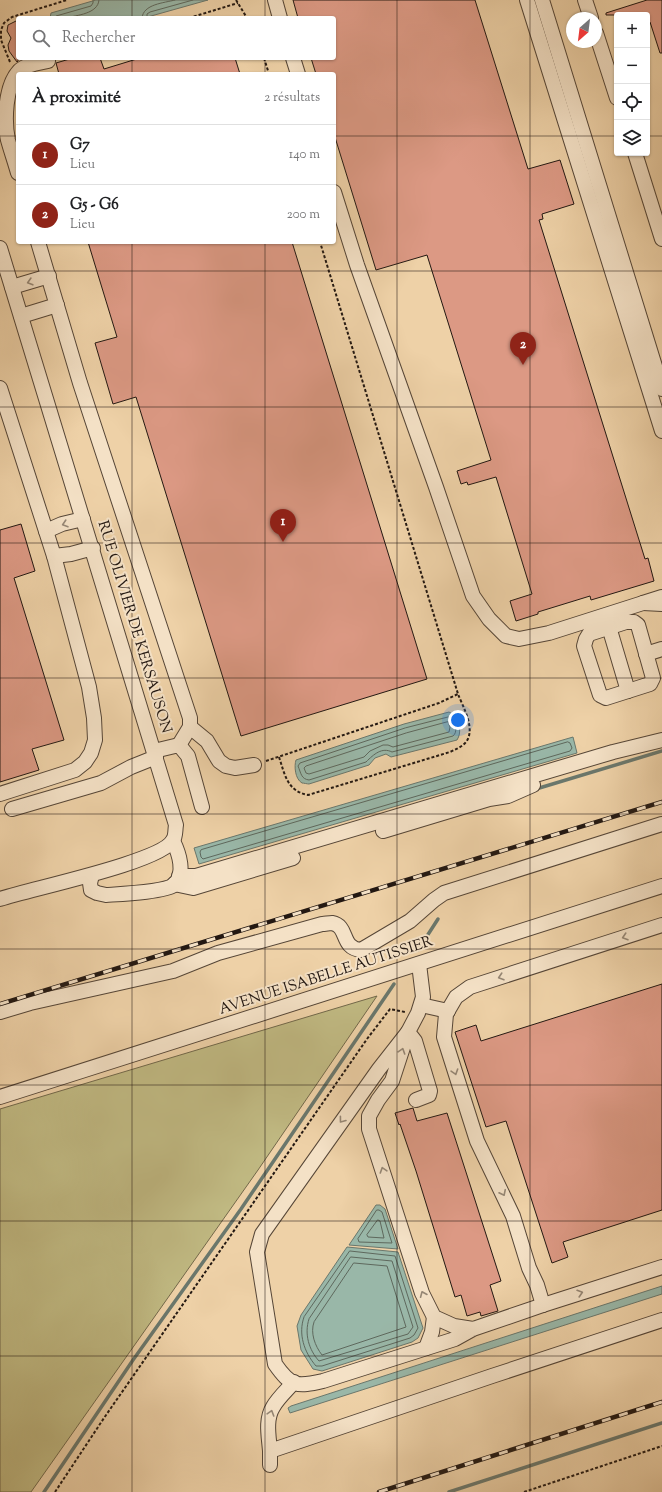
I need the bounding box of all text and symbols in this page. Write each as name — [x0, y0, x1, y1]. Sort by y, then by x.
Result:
north arrow — [566, 12, 602, 48]
map controls — [614, 12, 650, 156]
button: + — [614, 12, 650, 48]
search box — [16, 16, 336, 60]
icon: search — [30, 27, 52, 49]
text: Rechercher — [62, 28, 135, 49]
button: − — [614, 48, 650, 84]
button: locate — [614, 84, 650, 120]
text: À proximité — [32, 86, 121, 110]
text: 2 résultats — [264, 89, 320, 107]
button: layers — [614, 120, 650, 156]
text: G7 — [70, 135, 90, 156]
text: 1 — [43, 146, 47, 164]
text: 140 m — [289, 146, 320, 164]
text: Lieu — [70, 156, 95, 174]
text: G5 - G6 — [70, 195, 119, 216]
text: 2 — [42, 206, 48, 224]
text: 200 m — [287, 206, 320, 224]
text: Lieu — [70, 216, 95, 234]
one-way arrow — [27, 277, 34, 286]
pin: 2 — [510, 332, 536, 365]
pin: 1 — [270, 509, 296, 542]
street label: RUE OLIVIER DE KERSAUSON — [92, 518, 176, 736]
one-way arrow — [61, 519, 68, 528]
your location — [448, 710, 468, 730]
street label: AVENUE ISABELLE AUTISSIER — [216, 931, 436, 1021]
one-way arrow — [622, 932, 629, 941]
one-way arrow — [498, 972, 505, 981]
one-way arrow — [397, 1048, 406, 1055]
one-way arrow — [450, 1069, 459, 1076]
one-way arrow — [340, 1116, 347, 1123]
one-way arrow — [379, 1167, 387, 1174]
one-way arrow — [498, 1189, 505, 1197]
one-way arrow — [577, 1289, 584, 1298]
one-way arrow — [419, 1290, 427, 1297]
one-way arrow — [266, 1409, 275, 1416]

